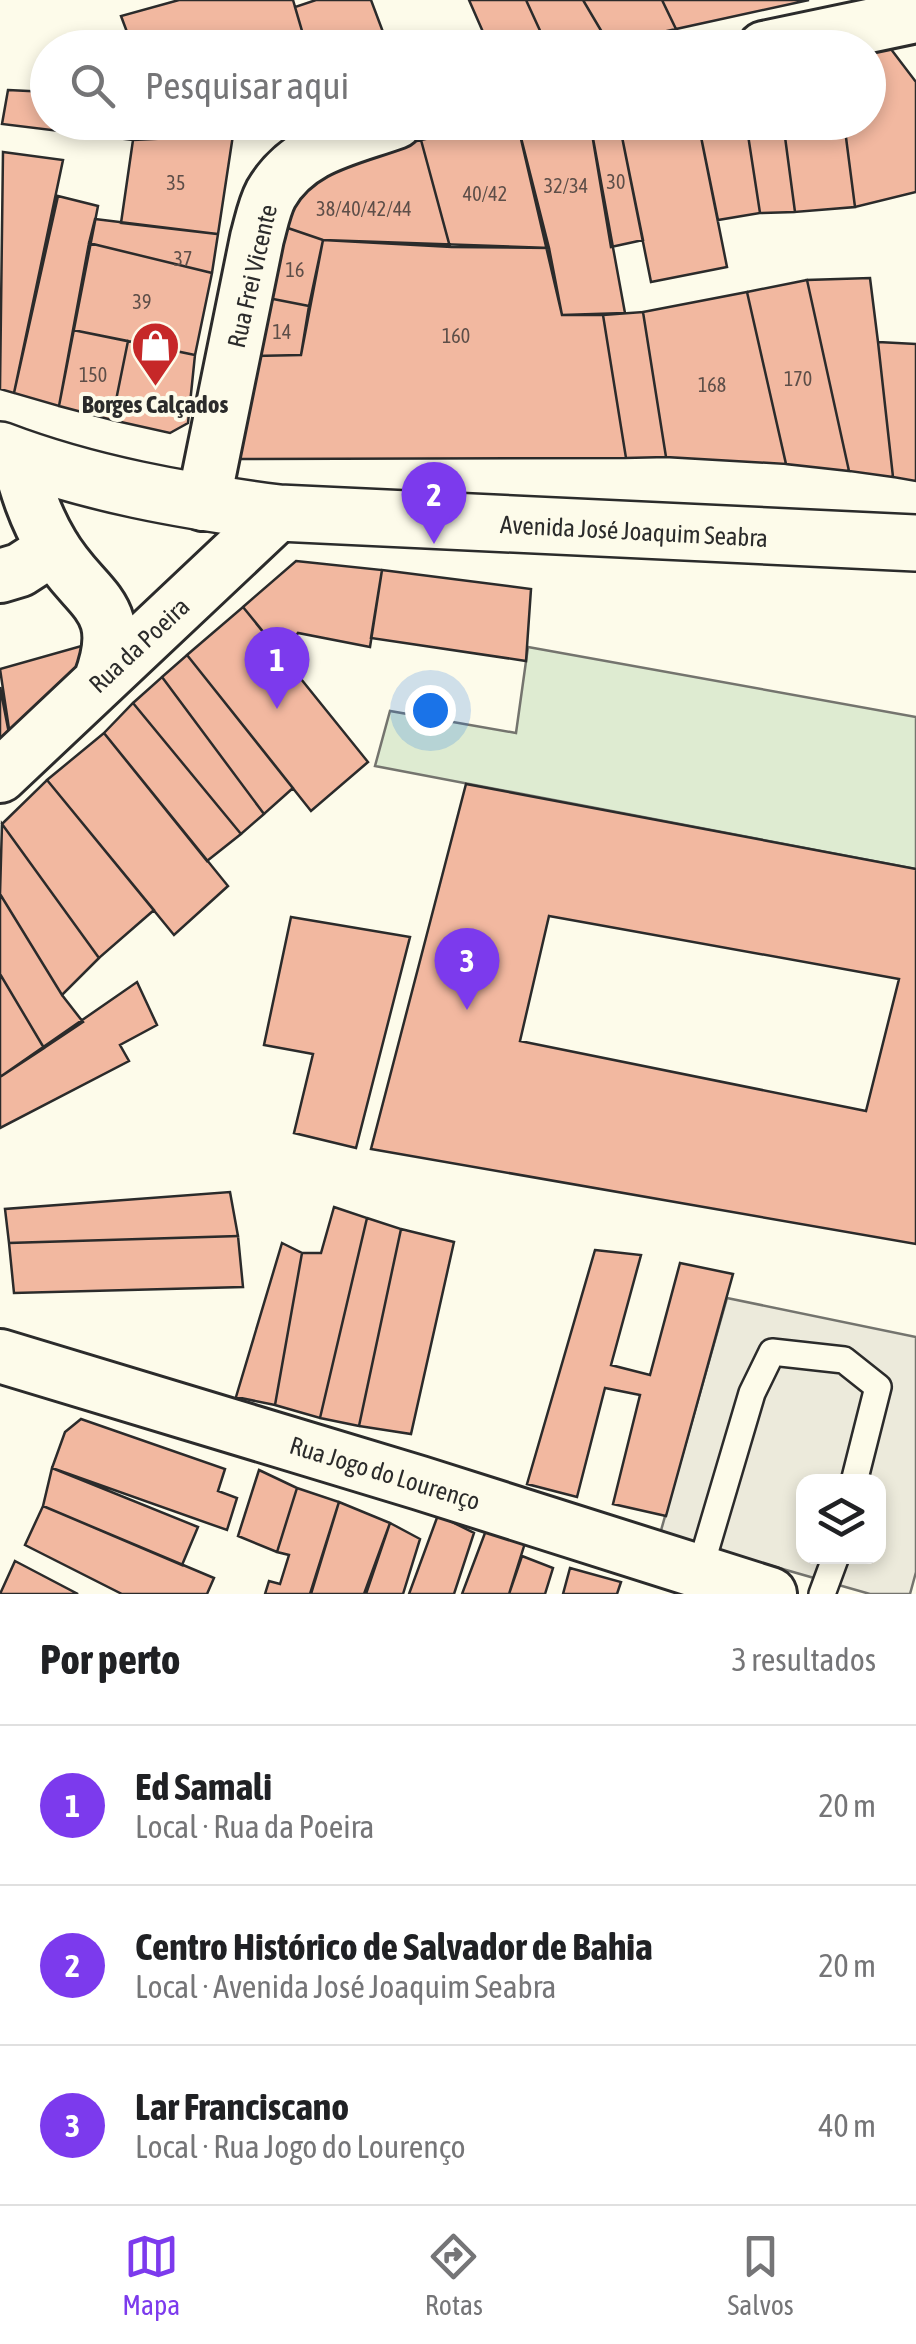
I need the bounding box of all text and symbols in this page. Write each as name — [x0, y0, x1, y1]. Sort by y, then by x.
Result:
search box — [30, 30, 886, 140]
icon: search — [65, 58, 120, 113]
text: Pesquisar aqui — [145, 64, 349, 107]
house number: 30 — [607, 170, 625, 193]
house number: 35 — [167, 171, 185, 194]
house number: 32/34 — [544, 174, 588, 197]
house number: 40/42 — [463, 182, 507, 205]
house number: 38/40/42/44 — [316, 197, 412, 220]
street label: Rua Frei Vicente — [222, 202, 282, 350]
house number: 37 — [174, 247, 192, 270]
house number: 16 — [286, 258, 304, 281]
house number: 39 — [133, 290, 151, 313]
shop icon: Borges Calçados — [129, 320, 181, 388]
house number: 14 — [273, 320, 291, 343]
house number: 160 — [442, 324, 470, 347]
house number: 150 — [79, 363, 107, 386]
house number: 170 — [784, 367, 812, 390]
house number: 168 — [698, 373, 726, 396]
place label: Borges Calçados — [82, 390, 228, 418]
pin: 2 — [402, 462, 466, 544]
street label: Avenida José Joaquim Seabra — [499, 510, 769, 552]
street label: Rua da Poeira — [83, 592, 195, 698]
pin: 1 — [244, 626, 310, 709]
your location — [405, 685, 456, 736]
pin: 3 — [434, 928, 500, 1010]
street label: Rua Jogo do Lourenço — [287, 1431, 483, 1515]
map controls — [796, 1474, 886, 1564]
button: layers — [796, 1474, 886, 1564]
text: Por perto — [40, 1635, 180, 1683]
text: 3 resultados — [732, 1641, 876, 1678]
text: Ed Samali — [135, 1765, 272, 1808]
text: 1 — [65, 1787, 80, 1824]
text: 20 m — [818, 1787, 876, 1824]
text: Local · Rua da Poeira — [135, 1808, 374, 1845]
text: Centro Histórico de Salvador de Bahia — [135, 1925, 653, 1968]
text: 2 — [65, 1947, 80, 1984]
text: 20 m — [818, 1947, 876, 1984]
text: Local · Avenida José Joaquim Seabra — [135, 1968, 556, 2005]
text: Lar Franciscano — [135, 2085, 349, 2128]
text: 3 — [65, 2107, 80, 2144]
text: 40 m — [818, 2107, 876, 2144]
text: Local · Rua Jogo do Lourenço — [135, 2128, 466, 2165]
tab: Mapa — [122, 2229, 180, 2321]
tab: Rotas — [425, 2229, 483, 2321]
tab: Salvos — [728, 2229, 794, 2321]

